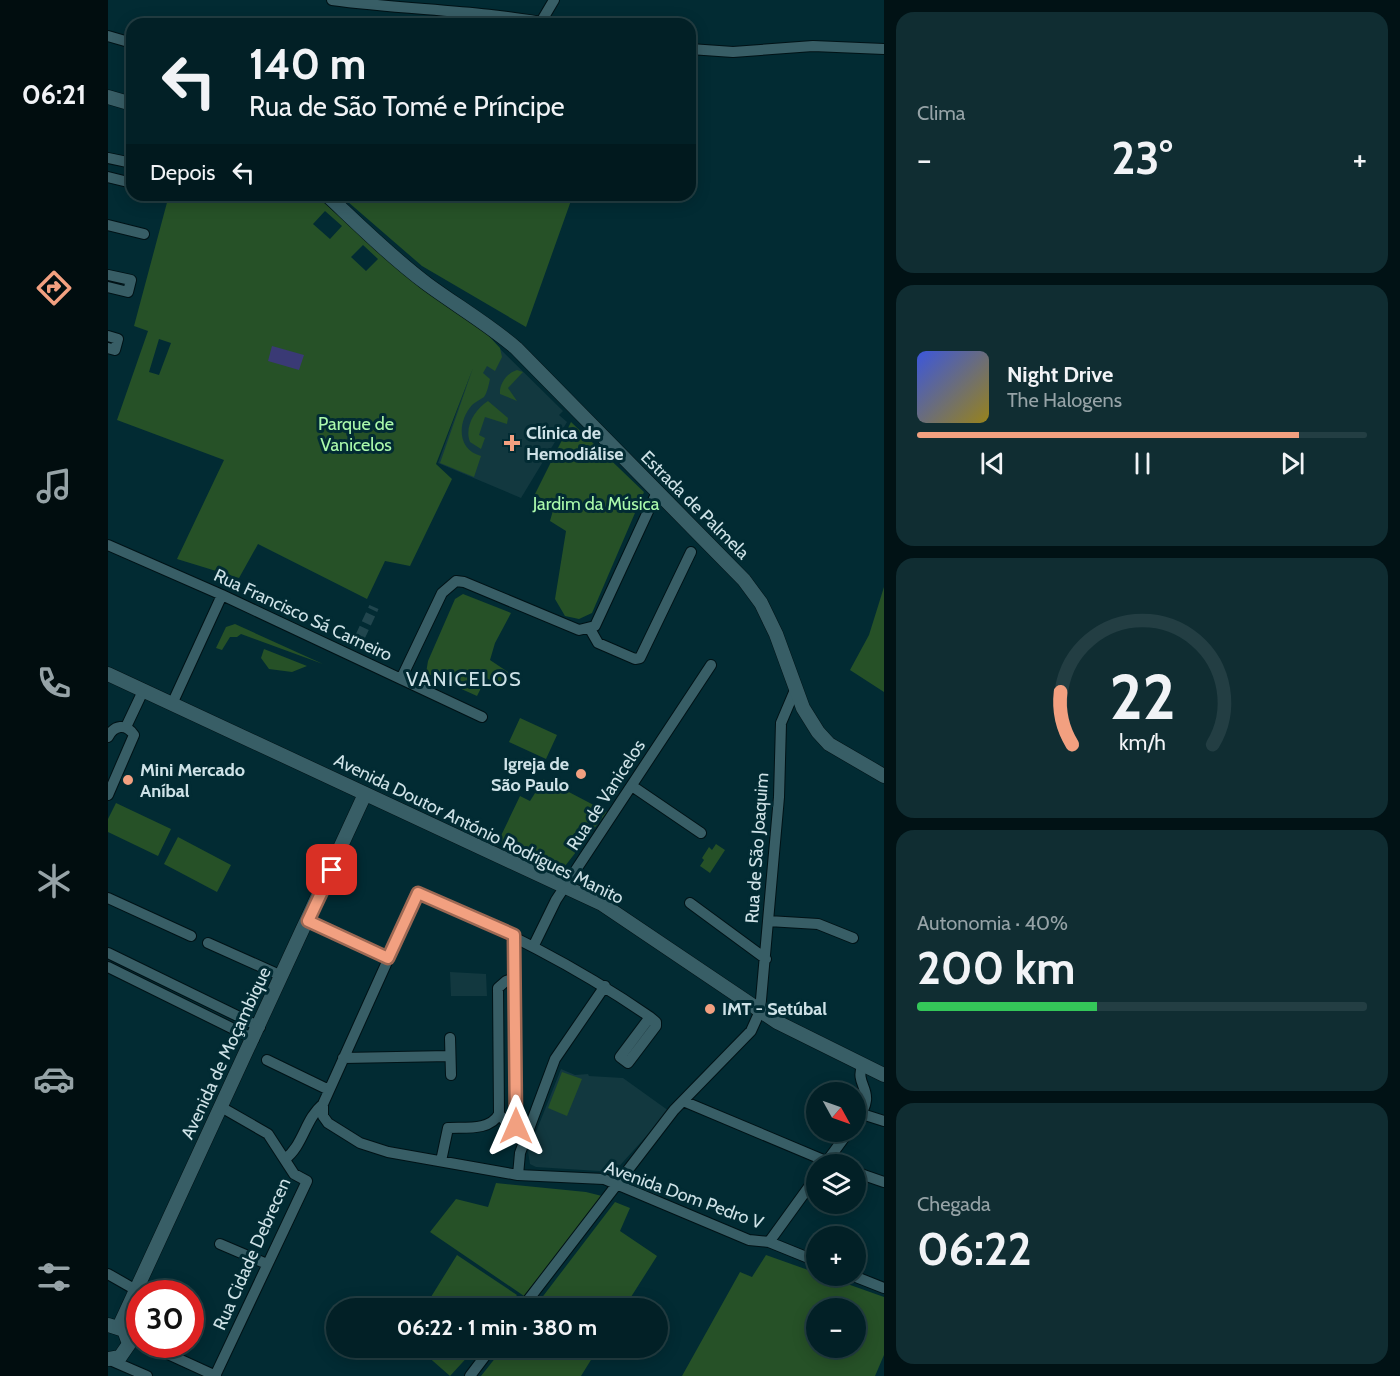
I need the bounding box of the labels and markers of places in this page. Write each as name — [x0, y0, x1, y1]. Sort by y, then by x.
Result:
place label: Clínica de Hemodiálise — [526, 422, 624, 465]
marker: Clínica de Hemodiálise — [503, 434, 521, 452]
place label: Igreja de São Paulo — [491, 753, 569, 796]
place label: Mini Mercado Aníbal — [140, 759, 245, 802]
marker: Igreja de São Paulo — [574, 767, 588, 781]
marker: Mini Mercado Aníbal — [121, 773, 135, 787]
pin — [306, 844, 357, 895]
place label: IMT - Setúbal — [722, 998, 827, 1020]
marker: IMT - Setúbal — [703, 1002, 717, 1016]

